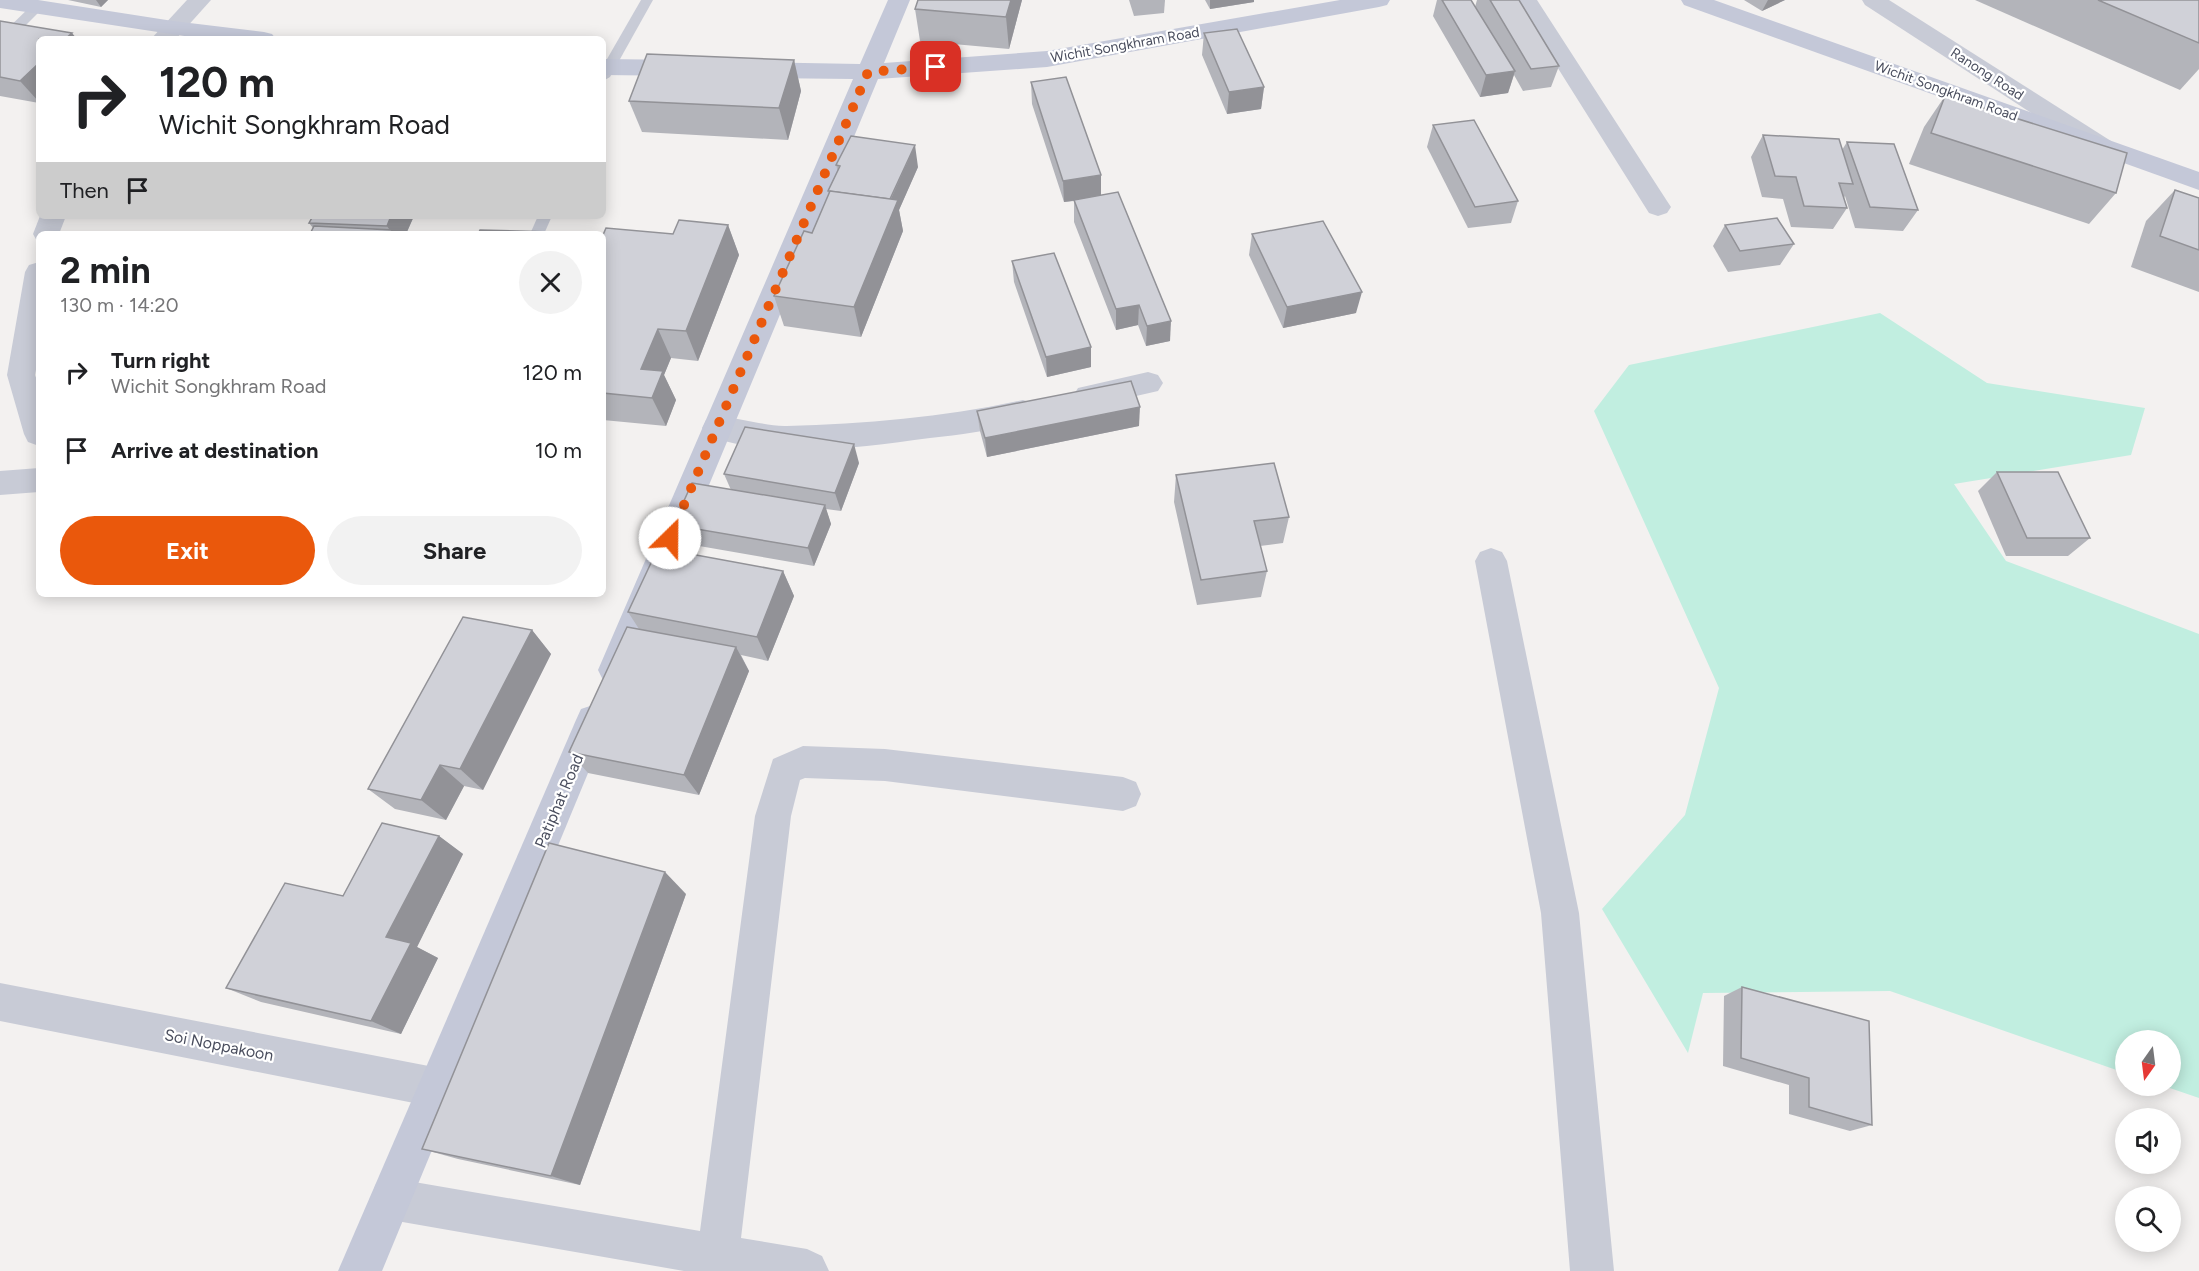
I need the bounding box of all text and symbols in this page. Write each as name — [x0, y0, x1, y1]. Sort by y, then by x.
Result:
street label: Wichit Songkhram Road — [1049, 24, 1201, 66]
pin — [910, 41, 961, 92]
street label: Ranong Road — [1947, 44, 2027, 104]
icon: arrive — [919, 50, 952, 83]
text: 120 m — [159, 57, 275, 108]
street label: Wichit Songkhram Road — [1872, 57, 2020, 125]
icon: right — [60, 60, 138, 138]
text: Wichit Songkhram Road — [159, 108, 450, 141]
icon: arrive — [121, 174, 154, 207]
text: Then — [60, 177, 109, 204]
text: 2 min — [60, 249, 151, 292]
button: close — [519, 251, 582, 314]
text: 130 m · 14:20 — [60, 293, 179, 317]
text: Turn right — [111, 347, 210, 374]
icon: right — [60, 356, 93, 389]
text: 120 m — [522, 359, 582, 386]
text: Wichit Songkhram Road — [111, 374, 327, 398]
icon: arrive — [60, 434, 93, 467]
text: Arrive at destination — [111, 437, 319, 464]
text: 10 m — [535, 437, 582, 464]
position arrow — [638, 506, 702, 570]
button: Exit — [60, 516, 315, 585]
button: Share — [327, 516, 582, 585]
street label: Patiphat Road — [531, 751, 587, 851]
street label: Soi Noppakoon — [163, 1025, 275, 1065]
north arrow — [2115, 1030, 2181, 1096]
map controls — [2115, 1030, 2181, 1252]
button: sound — [2115, 1108, 2181, 1174]
button: search — [2115, 1186, 2181, 1252]

